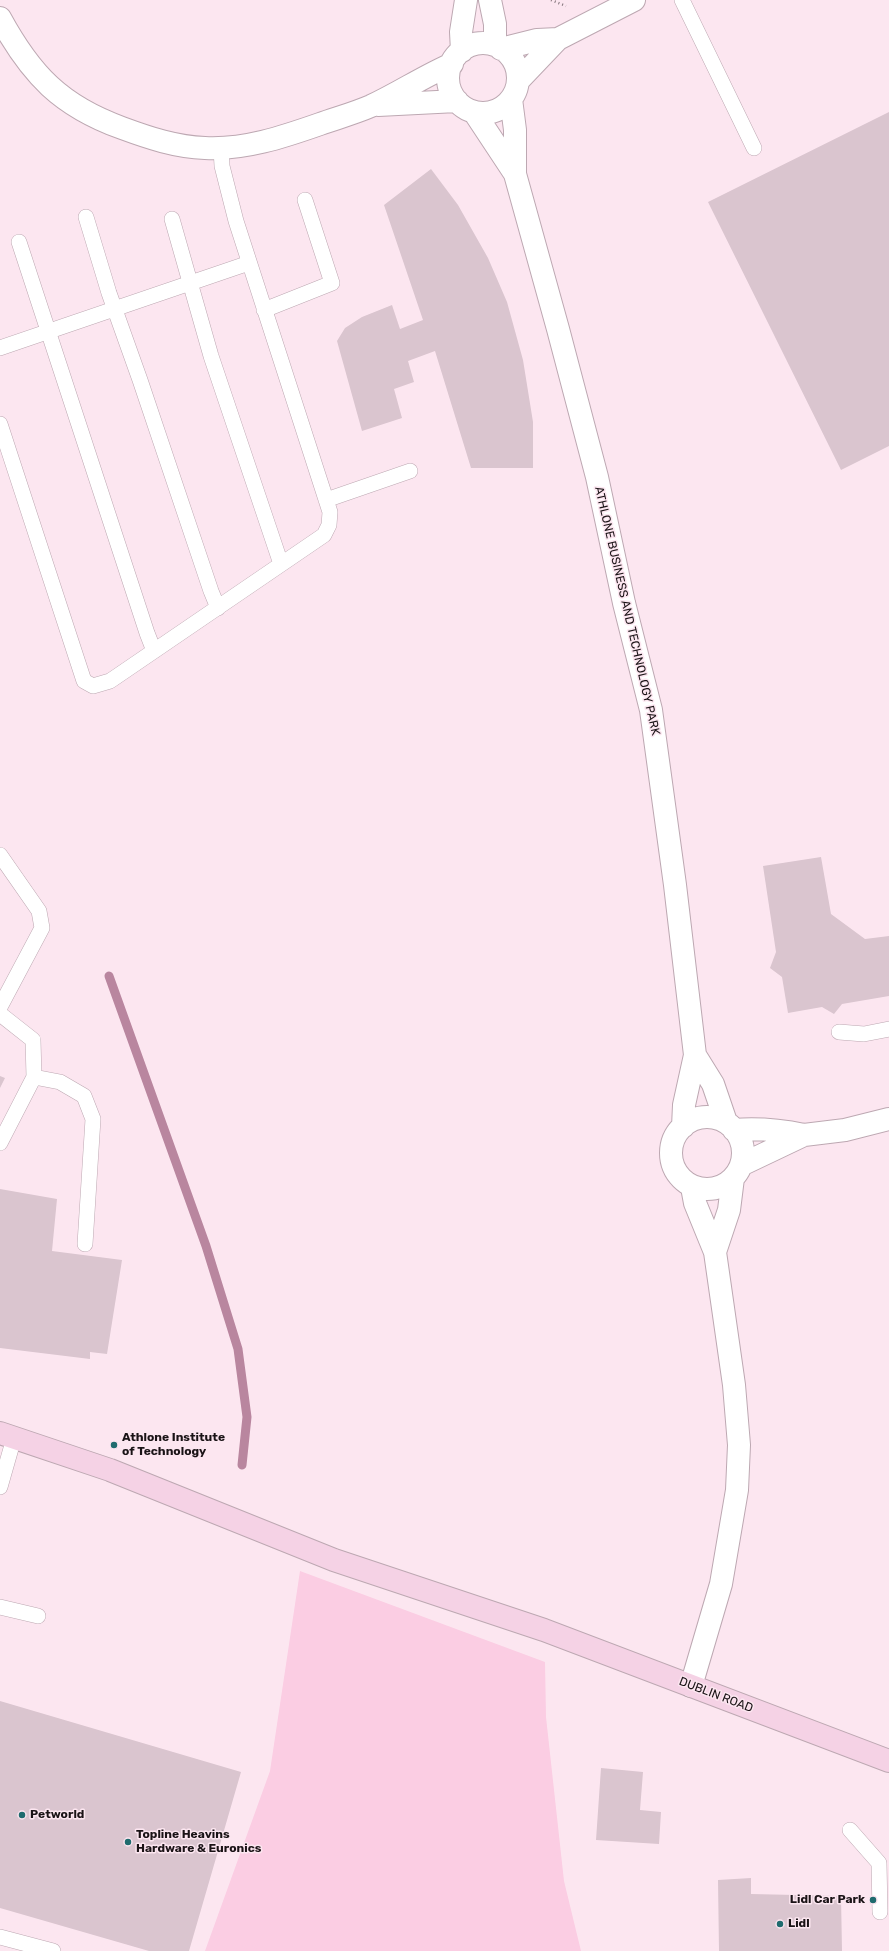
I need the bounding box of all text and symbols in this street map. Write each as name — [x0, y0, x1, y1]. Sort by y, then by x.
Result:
street label: ATHLONE BUSINESS AND TECHNOLOGY PARK — [591, 485, 663, 737]
place label: Athlone Institute of Technology — [122, 1431, 225, 1459]
marker: Athlone Institute of Technology — [109, 1440, 119, 1450]
street label: DUBLIN ROAD — [677, 1674, 755, 1716]
place label: Petworld — [30, 1808, 84, 1822]
marker: Petworld — [17, 1810, 27, 1820]
place label: Topline Heavins Hardware & Euronics — [136, 1828, 261, 1856]
marker: Topline Heavins Hardware & Euronics — [123, 1837, 133, 1847]
place label: Lidl Car Park — [790, 1893, 865, 1907]
marker: Lidl Car Park — [868, 1895, 878, 1905]
place label: Lidl — [788, 1917, 810, 1931]
marker: Lidl — [775, 1919, 785, 1929]

